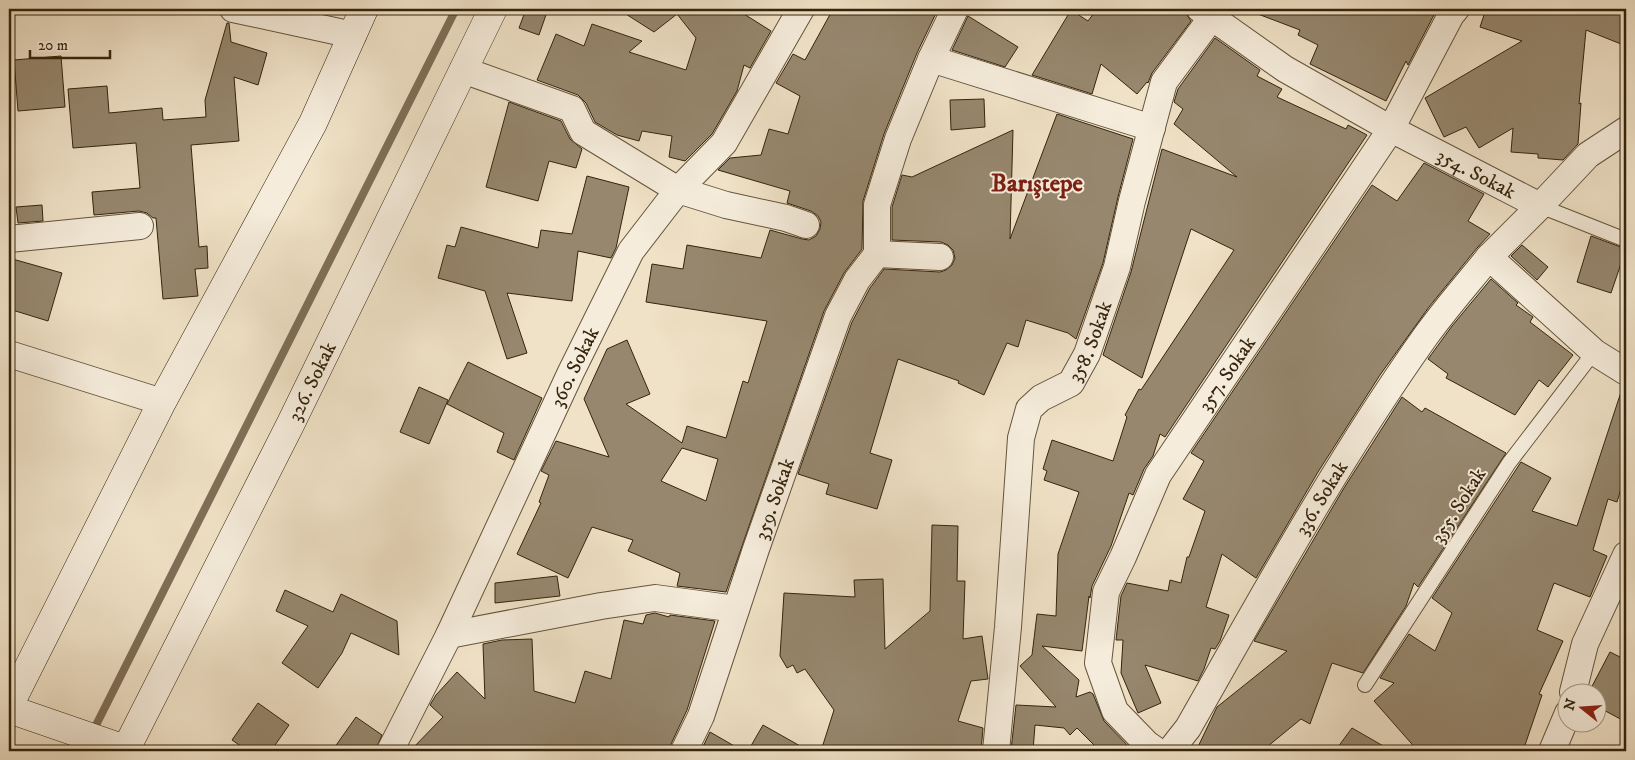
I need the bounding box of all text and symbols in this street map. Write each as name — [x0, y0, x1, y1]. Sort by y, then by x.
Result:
scale bar — [30, 28, 110, 60]
text: 20 m — [38, 36, 68, 55]
street label: 354. Sokak — [1432, 144, 1520, 205]
district label: Barıştepe — [991, 168, 1084, 199]
street label: 358. Sokak — [1063, 298, 1118, 387]
street label: 360. Sokak — [545, 323, 605, 412]
street label: 357. Sokak — [1193, 332, 1262, 417]
street label: 326. Sokak — [283, 338, 343, 426]
street label: 359. Sokak — [749, 455, 801, 543]
street label: 336. Sokak — [1290, 456, 1354, 540]
street label: 355. Sokak — [1426, 463, 1492, 548]
north arrow — [1558, 682, 1608, 732]
text: N — [1560, 696, 1581, 713]

